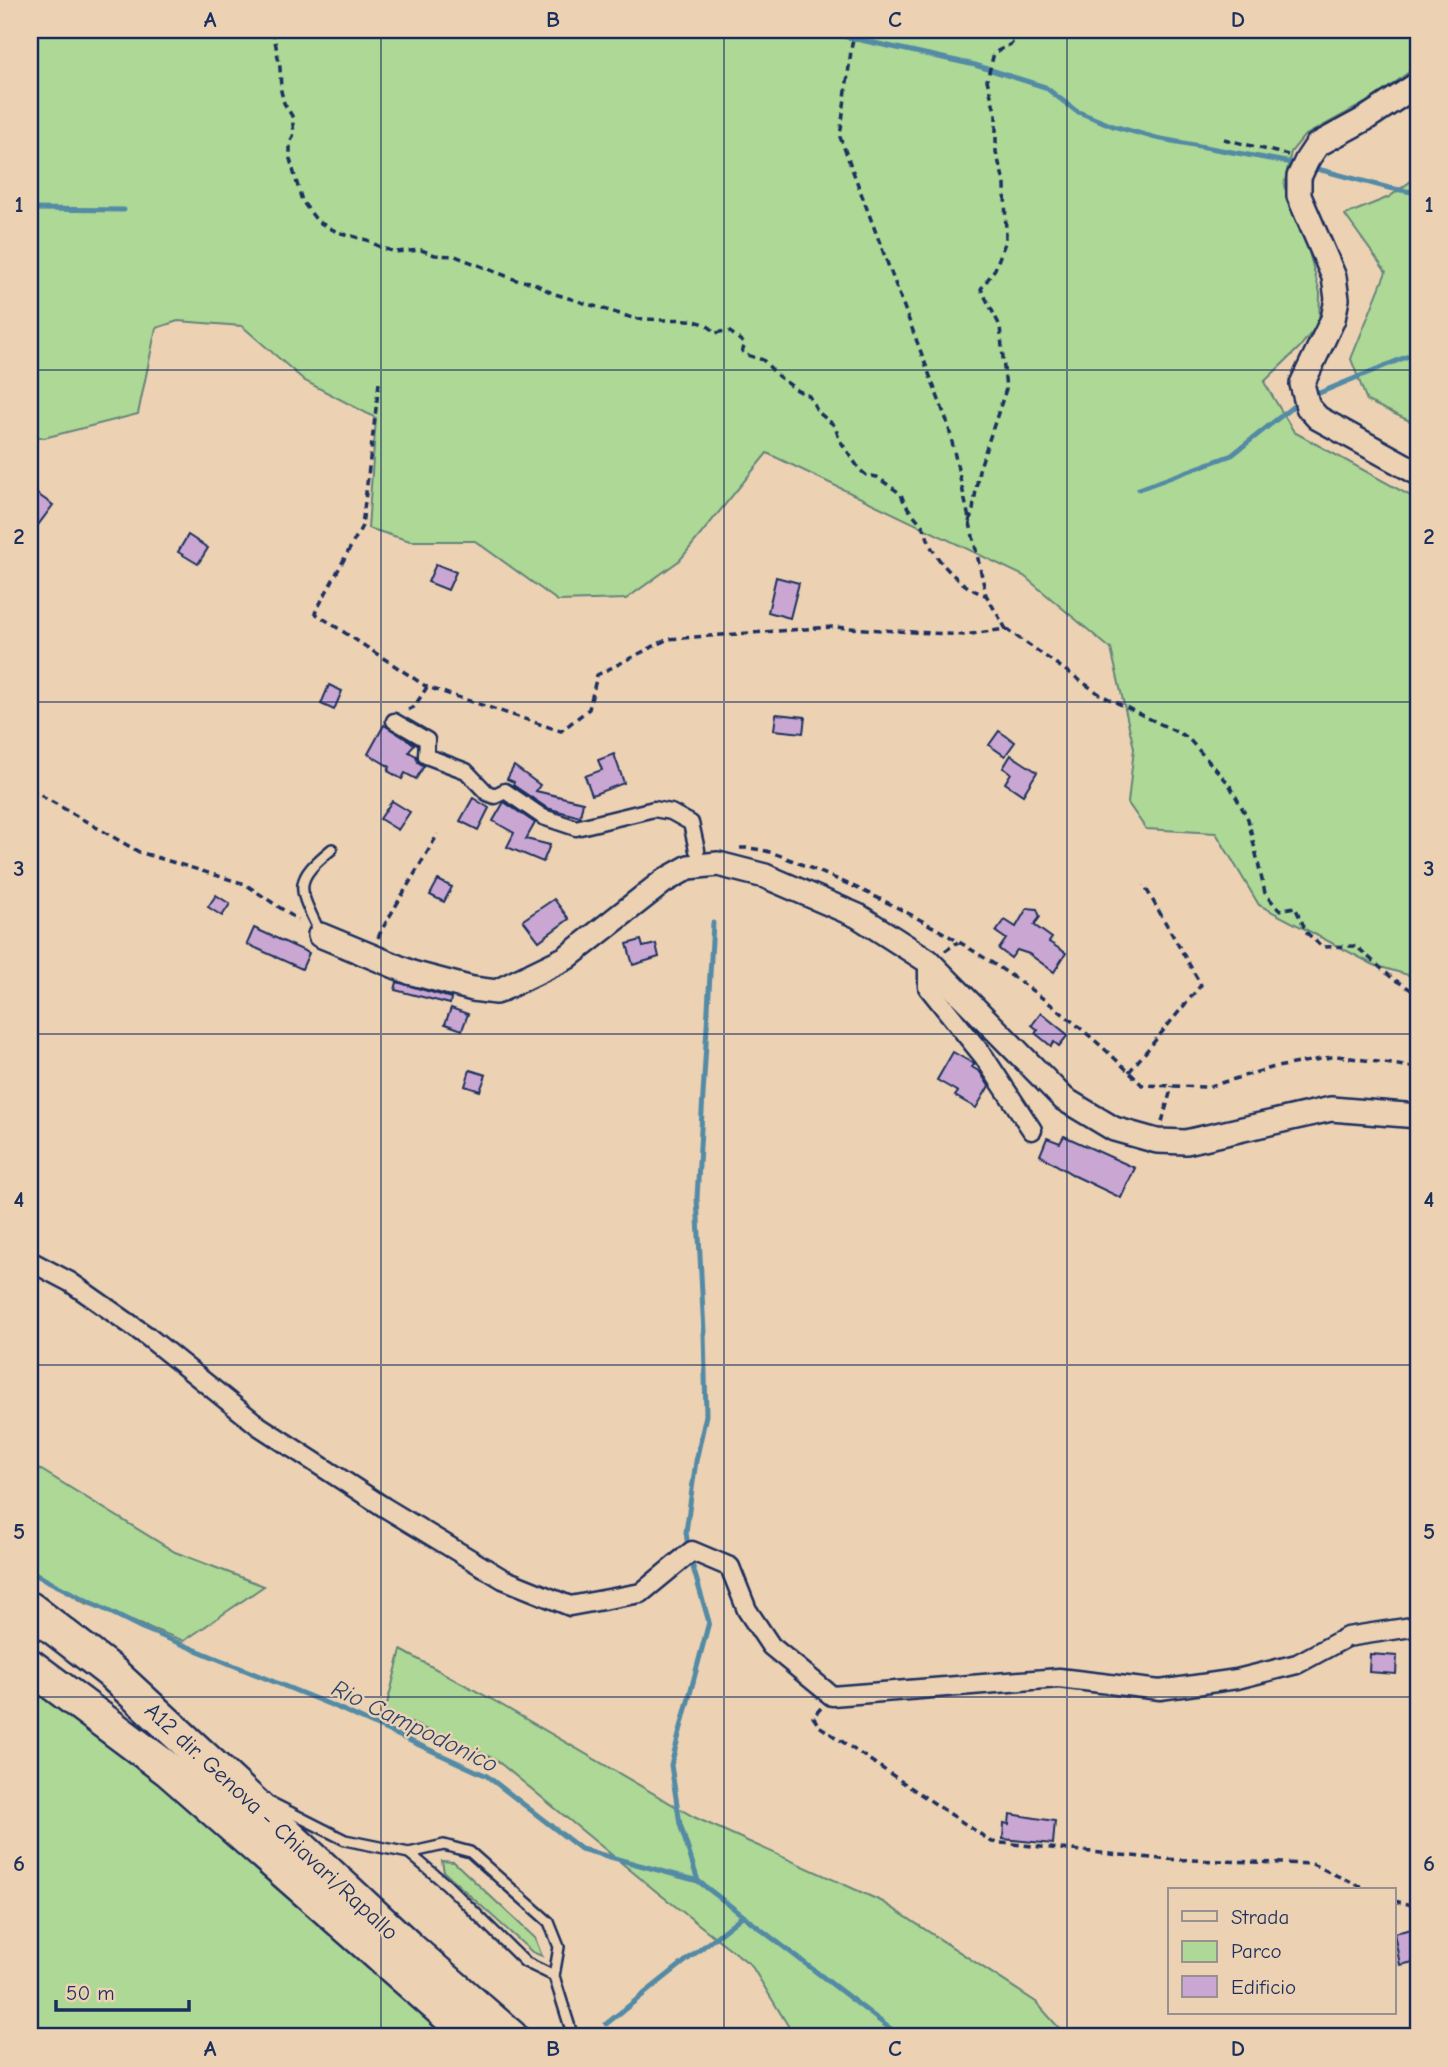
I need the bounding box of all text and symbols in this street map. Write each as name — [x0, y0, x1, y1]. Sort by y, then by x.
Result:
text: A — [204, 6, 217, 33]
text: B — [546, 6, 560, 33]
text: C — [888, 6, 902, 33]
text: D — [1231, 6, 1245, 33]
text: 1 — [14, 191, 24, 218]
text: 1 — [1424, 191, 1434, 218]
text: 2 — [13, 523, 25, 550]
text: 2 — [1423, 523, 1435, 550]
text: 3 — [13, 855, 25, 882]
text: 3 — [1423, 855, 1435, 882]
text: 4 — [14, 1186, 25, 1213]
text: 4 — [1424, 1186, 1435, 1213]
text: 5 — [13, 1518, 25, 1545]
text: 5 — [1423, 1518, 1435, 1545]
water label: Rio Campodonico — [327, 1674, 503, 1778]
street label: A12 dir. Genova - Chiavari/Rapallo — [139, 1697, 404, 1946]
text: 6 — [13, 1850, 25, 1877]
text: 6 — [1423, 1850, 1435, 1877]
legend — [1168, 1888, 1396, 2014]
text: Strada — [1231, 1905, 1289, 1929]
text: Parco — [1231, 1939, 1282, 1963]
scale bar — [56, 1969, 189, 2013]
text: Edificio — [1231, 1975, 1296, 1999]
text: 50 m — [66, 1981, 115, 2005]
text: A — [204, 2035, 217, 2062]
text: B — [546, 2035, 560, 2062]
text: C — [888, 2035, 902, 2062]
text: D — [1231, 2035, 1245, 2062]

